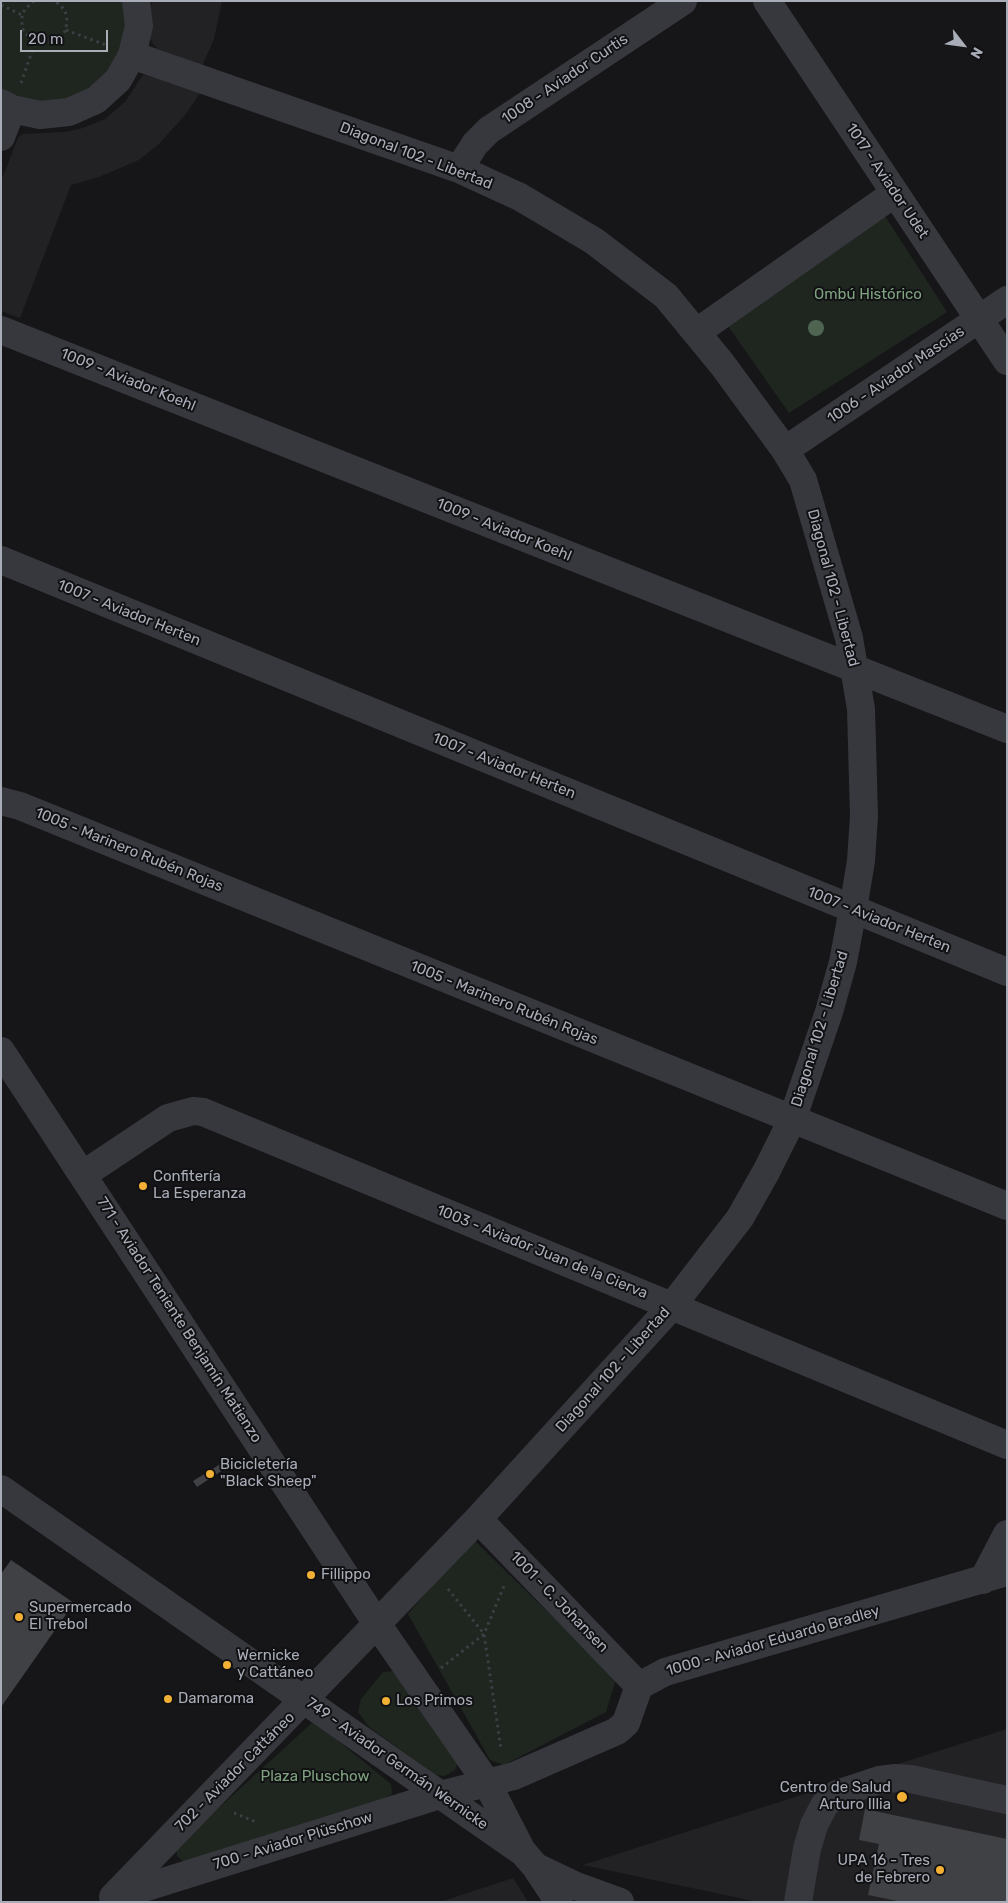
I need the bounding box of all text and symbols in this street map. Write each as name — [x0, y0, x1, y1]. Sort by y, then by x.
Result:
scale bar — [22, 20, 110, 52]
north arrow — [938, 20, 988, 70]
text: 20 m — [28, 30, 63, 48]
street label: 1008 - Aviador Curtis — [499, 30, 631, 128]
text: N — [967, 44, 986, 61]
street label: Diagonal 102 - Libertad — [337, 119, 495, 193]
street label: 1017 - Aviador Udet — [842, 120, 932, 242]
park label: Ombú Histórico — [814, 286, 922, 304]
street label: 1006 - Aviador Mascías — [824, 322, 968, 428]
street label: 1009 - Aviador Koehl — [58, 345, 198, 415]
street label: 1009 - Aviador Koehl — [434, 495, 574, 565]
street label: Diagonal 102 - Libertad — [803, 507, 863, 669]
street label: 1007 - Aviador Herten — [55, 576, 203, 650]
street label: 1007 - Aviador Herten — [430, 729, 578, 803]
street label: 1005 - Marinero Rubén Rojas — [33, 804, 225, 896]
street label: 1007 - Aviador Herten — [805, 883, 953, 957]
street label: Diagonal 102 - Libertad — [788, 949, 852, 1109]
street label: 1005 - Marinero Rubén Rojas — [408, 957, 600, 1049]
place label: Confitería La Esperanza — [153, 1168, 246, 1203]
marker: Confitería La Esperanza — [137, 1180, 149, 1192]
street label: 771 - Aviador Teniente Benjamín Matienzo — [93, 1194, 265, 1446]
street label: 1003 - Aviador Juan de la Cierva — [434, 1201, 650, 1303]
street label: Diagonal 102 - Libertad — [552, 1304, 674, 1436]
place label: Bicicletería "Black Sheep" — [220, 1456, 317, 1491]
marker: Bicicletería "Black Sheep" — [204, 1468, 216, 1480]
street label: 1001 - C. Johansen — [506, 1548, 612, 1656]
place label: Fillippo — [321, 1566, 371, 1584]
marker: Fillippo — [305, 1569, 317, 1581]
place label: Supermercado El Trebol — [29, 1599, 132, 1634]
street label: 1000 - Aviador Eduardo Bradley — [664, 1602, 882, 1680]
marker: Supermercado El Trebol — [13, 1611, 25, 1623]
place label: Wernicke y Cattáneo — [237, 1647, 313, 1682]
marker: Wernicke y Cattáneo — [221, 1659, 233, 1671]
place label: Damaroma — [178, 1690, 254, 1708]
place label: Los Primos — [396, 1692, 473, 1710]
marker: Damaroma — [162, 1693, 174, 1705]
street label: 749 - Aviador Germán Wernicke — [303, 1694, 491, 1834]
marker: Los Primos — [380, 1695, 392, 1707]
street label: 702 - Aviador Cattáneo — [171, 1708, 299, 1836]
park label: Plaza Pluschow — [261, 1768, 369, 1786]
place label: Centro de Salud Arturo Illia — [780, 1779, 891, 1814]
marker: Centro de Salud Arturo Illia — [895, 1790, 909, 1804]
street label: 700 - Aviador Plüschow — [211, 1808, 375, 1874]
place label: UPA 16 - Tres de Febrero — [838, 1852, 930, 1887]
marker: UPA 16 - Tres de Febrero — [934, 1864, 946, 1876]

